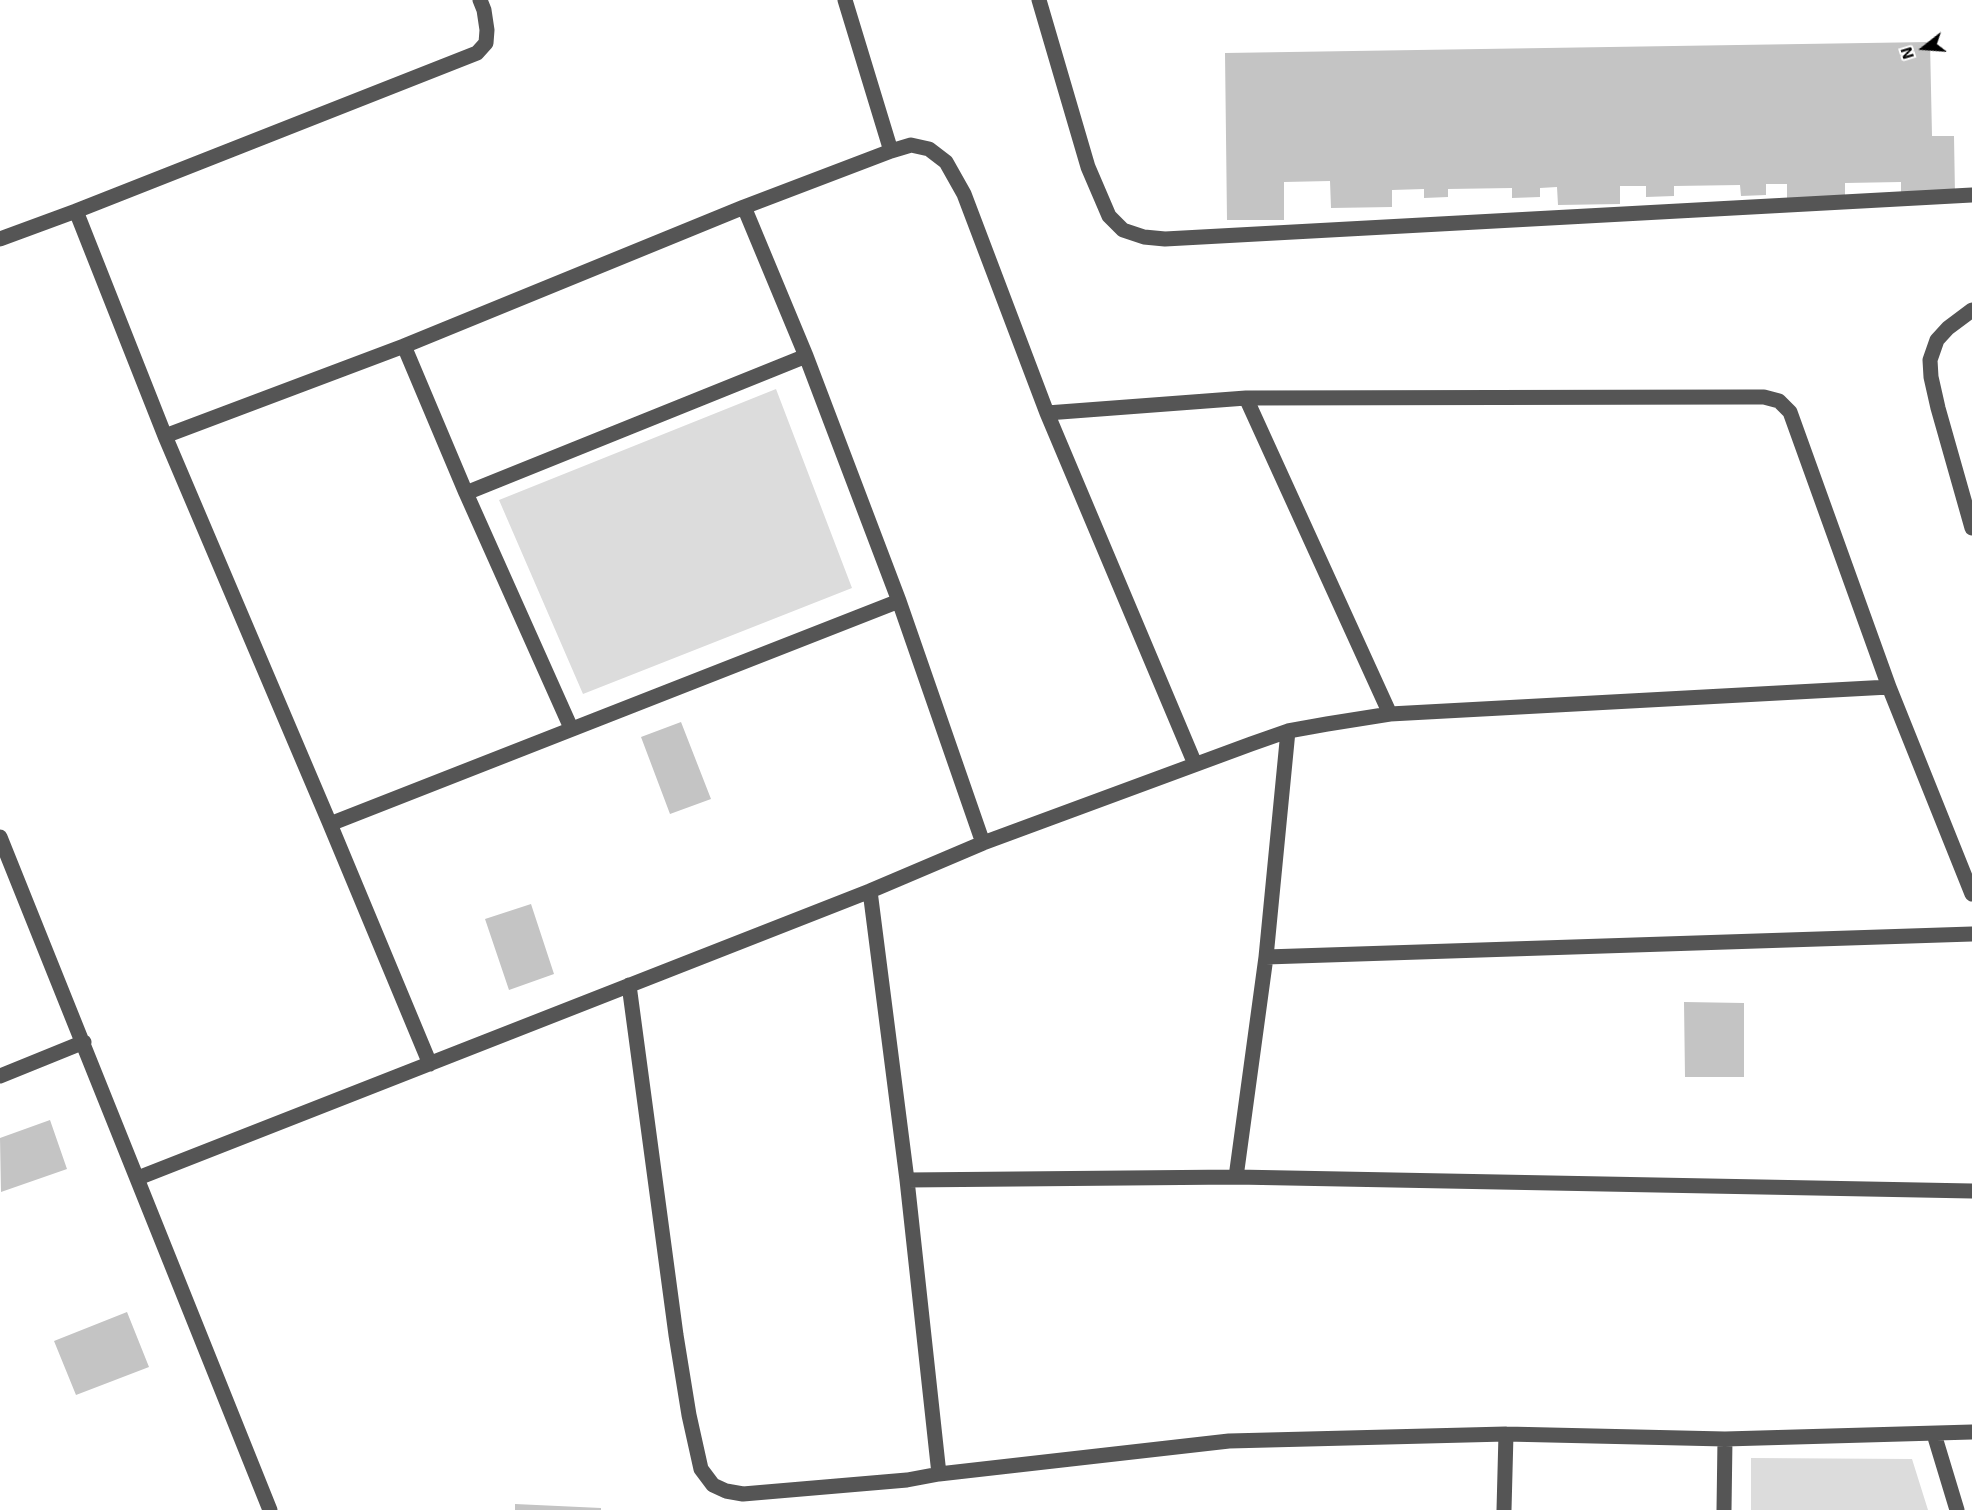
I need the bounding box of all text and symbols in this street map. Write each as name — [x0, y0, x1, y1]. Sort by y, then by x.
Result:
north arrow — [1894, 18, 1954, 78]
text: N — [1896, 45, 1917, 62]

